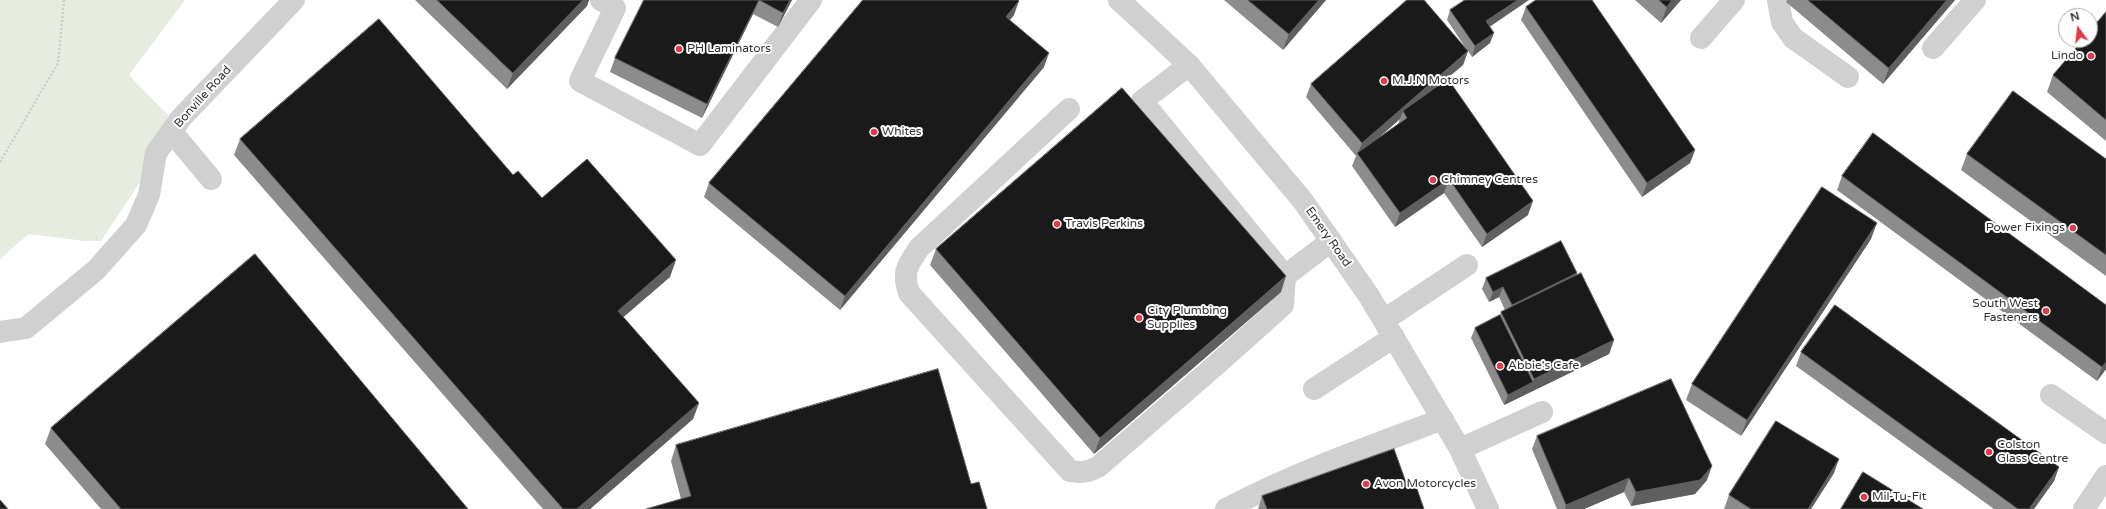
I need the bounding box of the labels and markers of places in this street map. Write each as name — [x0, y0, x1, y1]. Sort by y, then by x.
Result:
place label: PH Laminators — [687, 42, 771, 56]
marker: PH Laminators — [674, 44, 684, 54]
place label: Lindo — [2051, 49, 2083, 63]
marker: Lindo — [2086, 51, 2096, 61]
place label: M.J.N Motors — [1392, 74, 1469, 88]
marker: M.J.N Motors — [1379, 76, 1389, 86]
place label: Whites — [882, 125, 921, 139]
marker: Whites — [869, 127, 879, 137]
place label: Chimney Centres — [1441, 173, 1538, 187]
marker: Chimney Centres — [1428, 175, 1438, 185]
place label: Travis Perkins — [1065, 217, 1143, 231]
marker: Travis Perkins — [1052, 219, 1062, 229]
place label: Power Fixings — [1986, 221, 2065, 235]
marker: Power Fixings — [2068, 223, 2078, 233]
place label: South West Fasteners — [1972, 297, 2038, 325]
place label: City Plumbing Supplies — [1147, 304, 1227, 332]
marker: South West Fasteners — [2041, 306, 2051, 316]
marker: City Plumbing Supplies — [1134, 313, 1144, 323]
place label: Abbie's Cafe — [1508, 359, 1579, 373]
marker: Abbie's Cafe — [1495, 361, 1505, 371]
place label: Colston Glass Centre — [1997, 438, 2068, 466]
marker: Colston Glass Centre — [1984, 447, 1994, 457]
place label: Avon Motorcycles — [1374, 477, 1476, 491]
marker: Avon Motorcycles — [1361, 479, 1371, 489]
place label: Mil-Tu-Fit — [1872, 490, 1926, 504]
marker: Mil-Tu-Fit — [1859, 492, 1869, 502]

